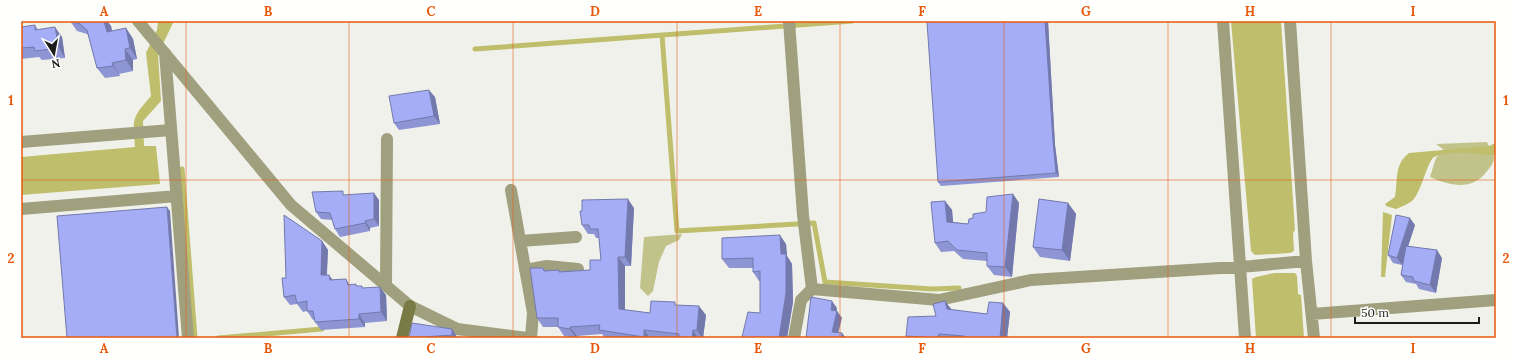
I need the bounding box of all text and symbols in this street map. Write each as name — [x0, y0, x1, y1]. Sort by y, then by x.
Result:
text: A — [100, 3, 109, 20]
text: B — [264, 3, 273, 20]
text: C — [427, 3, 436, 20]
text: D — [590, 3, 600, 20]
text: E — [754, 3, 762, 20]
text: F — [918, 3, 926, 20]
text: G — [1081, 3, 1091, 20]
text: H — [1245, 3, 1255, 20]
text: I — [1410, 3, 1416, 20]
north arrow — [34, 34, 74, 74]
text: N — [50, 56, 61, 72]
text: 1 — [8, 92, 14, 109]
text: 1 — [1503, 92, 1509, 109]
text: 2 — [8, 250, 15, 267]
text: 2 — [1503, 250, 1510, 267]
scale bar — [1355, 299, 1479, 325]
text: 50 m — [1361, 305, 1389, 320]
text: A — [100, 340, 109, 357]
text: B — [264, 340, 273, 357]
text: C — [427, 340, 436, 357]
text: D — [590, 340, 600, 357]
text: E — [754, 340, 762, 357]
text: F — [918, 340, 926, 357]
text: G — [1081, 340, 1091, 357]
text: H — [1245, 340, 1255, 357]
text: I — [1410, 340, 1416, 357]

